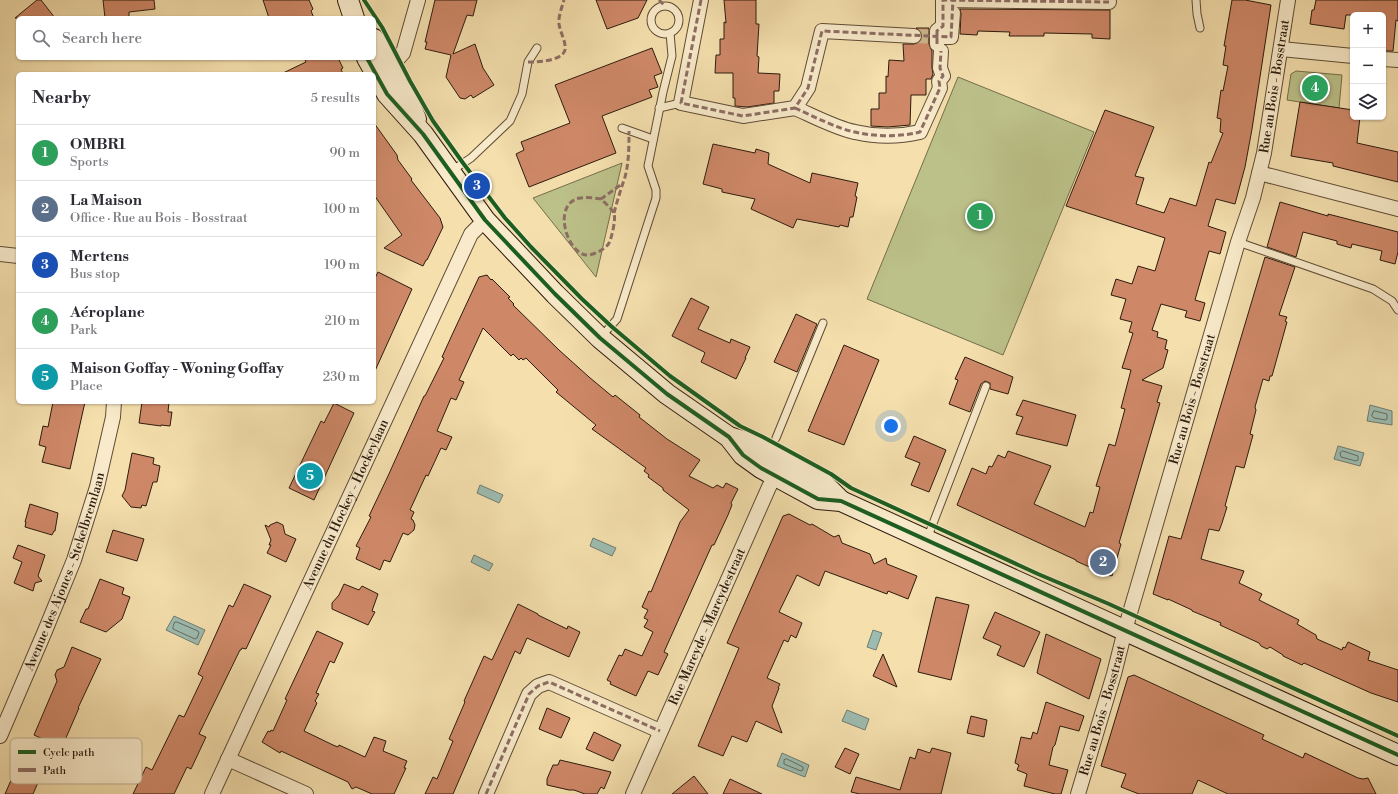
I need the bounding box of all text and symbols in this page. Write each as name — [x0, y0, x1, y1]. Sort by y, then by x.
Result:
map controls — [1350, 12, 1386, 120]
button: + — [1350, 12, 1386, 48]
search box — [16, 16, 376, 60]
street label: Rue au Bois - Bosstraat — [1256, 18, 1293, 154]
icon: search — [30, 27, 52, 49]
text: Search here — [62, 29, 142, 48]
button: − — [1350, 48, 1386, 84]
pin: 4 — [1302, 73, 1328, 103]
button: layers — [1350, 84, 1386, 120]
text: Nearby — [32, 87, 91, 109]
text: 5 results — [311, 90, 360, 106]
text: OMBR1 — [70, 135, 126, 154]
text: 1 — [42, 145, 48, 161]
text: 90 m — [329, 145, 360, 161]
text: Sports — [70, 154, 109, 170]
pin: 3 — [464, 171, 490, 201]
text: La Maison — [70, 191, 142, 210]
text: 2 — [41, 201, 49, 217]
text: 100 m — [324, 201, 360, 217]
pin: 1 — [967, 201, 993, 231]
text: Office · Rue au Bois - Bosstraat — [70, 210, 248, 226]
text: Mertens — [70, 247, 129, 266]
text: 3 — [41, 257, 49, 273]
text: 190 m — [324, 257, 360, 273]
text: Bus stop — [70, 266, 120, 282]
text: Aéroplane — [70, 303, 145, 322]
text: 4 — [41, 313, 49, 329]
text: 210 m — [325, 313, 360, 329]
text: Park — [70, 322, 97, 338]
street label: Rue au Bois - Bosstraat — [1166, 332, 1219, 466]
text: Maison Goffay - Woning Goffay — [70, 359, 284, 378]
text: 5 — [41, 369, 49, 385]
text: 230 m — [323, 369, 360, 385]
text: Place — [70, 378, 102, 394]
street label: Avenue du Hockey - Hockeylaan — [299, 416, 392, 593]
your location — [881, 416, 901, 436]
pin: 5 — [297, 461, 323, 491]
street label: Avenue des Ajoncs - Stekelbremlaan — [21, 471, 108, 674]
street label: Rue Mareyde - Mareydestraat — [665, 545, 749, 708]
pin: 2 — [1090, 547, 1116, 577]
street label: Rue au Bois - Bosstraat — [1076, 643, 1129, 778]
legend — [10, 738, 142, 784]
text: Cycle path — [43, 746, 95, 760]
text: Path — [43, 764, 67, 778]

